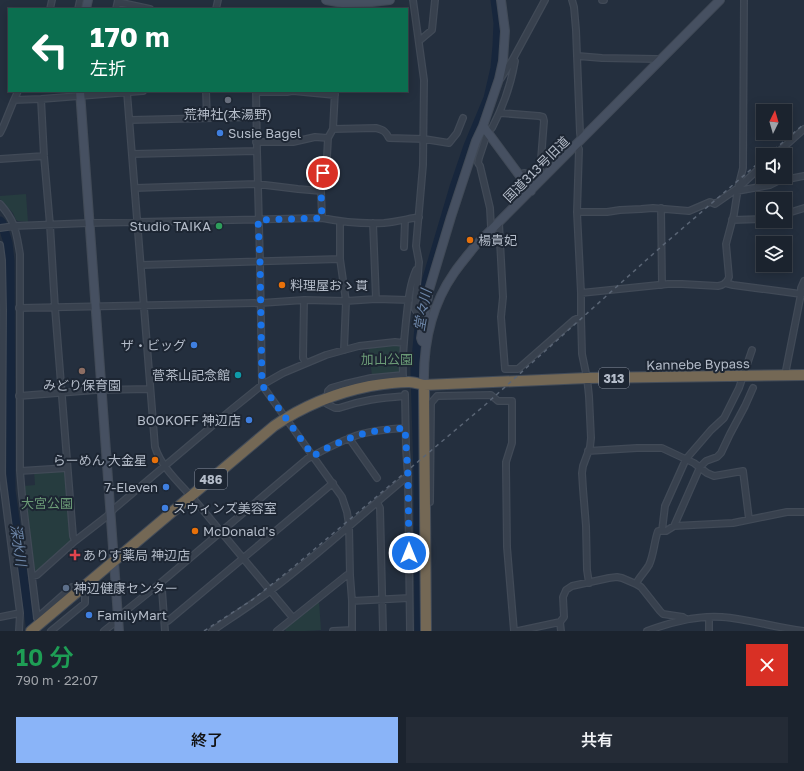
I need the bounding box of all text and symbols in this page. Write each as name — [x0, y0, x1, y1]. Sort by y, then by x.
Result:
text: 170 m — [90, 20, 169, 53]
icon: left — [24, 24, 76, 76]
text: 左折 — [90, 57, 126, 79]
marker: 荒神社(本湯野) — [223, 95, 233, 105]
north arrow — [756, 104, 792, 140]
map controls — [756, 104, 792, 272]
place label: 荒神社(本湯野) — [184, 106, 272, 122]
place label: Susie Bagel — [228, 125, 301, 141]
marker: Susie Bagel — [215, 128, 225, 138]
street label: 国道313号旧道 — [500, 133, 572, 205]
button: sound — [756, 148, 792, 184]
pin — [306, 156, 340, 190]
icon: arrive — [312, 162, 334, 184]
button: search — [756, 192, 792, 228]
place label: Studio TAIKA — [130, 218, 211, 234]
marker: Studio TAIKA — [214, 221, 224, 231]
place label: 楊貴妃 — [478, 232, 517, 248]
marker: 楊貴妃 — [465, 235, 475, 245]
button: layers — [756, 236, 792, 272]
place label: 料理屋おゝ貫 — [290, 277, 368, 293]
marker: 料理屋おゝ貫 — [277, 280, 287, 290]
water label: 堂々川 — [410, 286, 434, 332]
place label: ザ・ビッグ — [121, 337, 186, 353]
marker: ザ・ビッグ — [189, 340, 199, 350]
park label: 加山公園 — [361, 351, 413, 367]
street label: Kannebe Bypass — [646, 355, 750, 373]
marker: みどり保育園 — [77, 366, 87, 376]
place label: 菅茶山記念館 — [152, 367, 230, 383]
road number: 313 — [599, 368, 629, 388]
marker: 菅茶山記念館 — [233, 370, 243, 380]
place label: みどり保育園 — [43, 377, 121, 393]
place label: BOOKOFF 神辺店 — [137, 412, 241, 428]
marker: BOOKOFF 神辺店 — [244, 415, 254, 425]
place label: らーめん 大金星 — [53, 452, 147, 468]
marker: らーめん 大金星 — [150, 455, 160, 465]
road number: 486 — [195, 469, 227, 489]
place label: 7-Eleven — [104, 479, 158, 495]
marker: 7-Eleven — [161, 482, 171, 492]
park label: 大宮公園 — [21, 495, 73, 511]
place label: スウィンズ美容室 — [173, 500, 277, 516]
marker: スウィンズ美容室 — [160, 503, 170, 513]
water label: 深水川 — [8, 523, 31, 569]
place label: McDonald's — [203, 523, 275, 539]
marker: McDonald's — [190, 526, 200, 536]
position arrow — [388, 532, 430, 574]
place label: ありす薬局 神辺店 — [83, 547, 190, 563]
marker: ありす薬局 神辺店 — [70, 550, 80, 560]
place label: 神辺健康センター — [74, 580, 178, 596]
marker: 神辺健康センター — [61, 583, 71, 593]
place label: FamilyMart — [97, 607, 167, 623]
marker: FamilyMart — [84, 610, 94, 620]
text: 10 分 — [16, 642, 73, 671]
button: close — [746, 644, 788, 686]
text: 790 m · 22:07 — [16, 672, 98, 688]
button: 終了 — [16, 717, 398, 763]
button: 共有 — [406, 717, 788, 763]

